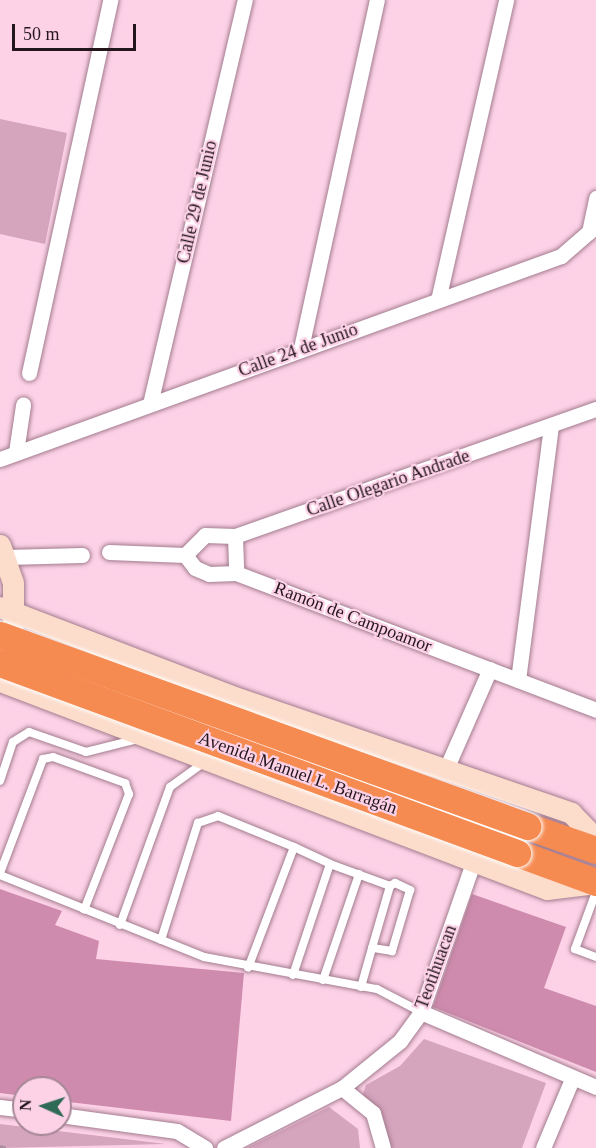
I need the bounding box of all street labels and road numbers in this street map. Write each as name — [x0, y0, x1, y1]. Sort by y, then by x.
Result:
street label: Calle 29 de Junio — [172, 138, 222, 266]
street label: Calle 24 de Junio — [235, 318, 361, 382]
street label: Calle Olegario Andrade — [303, 445, 473, 521]
street label: Ramón de Campoamor — [271, 577, 435, 657]
street label: Avenida Manuel L. Barragán — [196, 727, 400, 819]
street label: Teotihuacan — [411, 922, 461, 1012]

